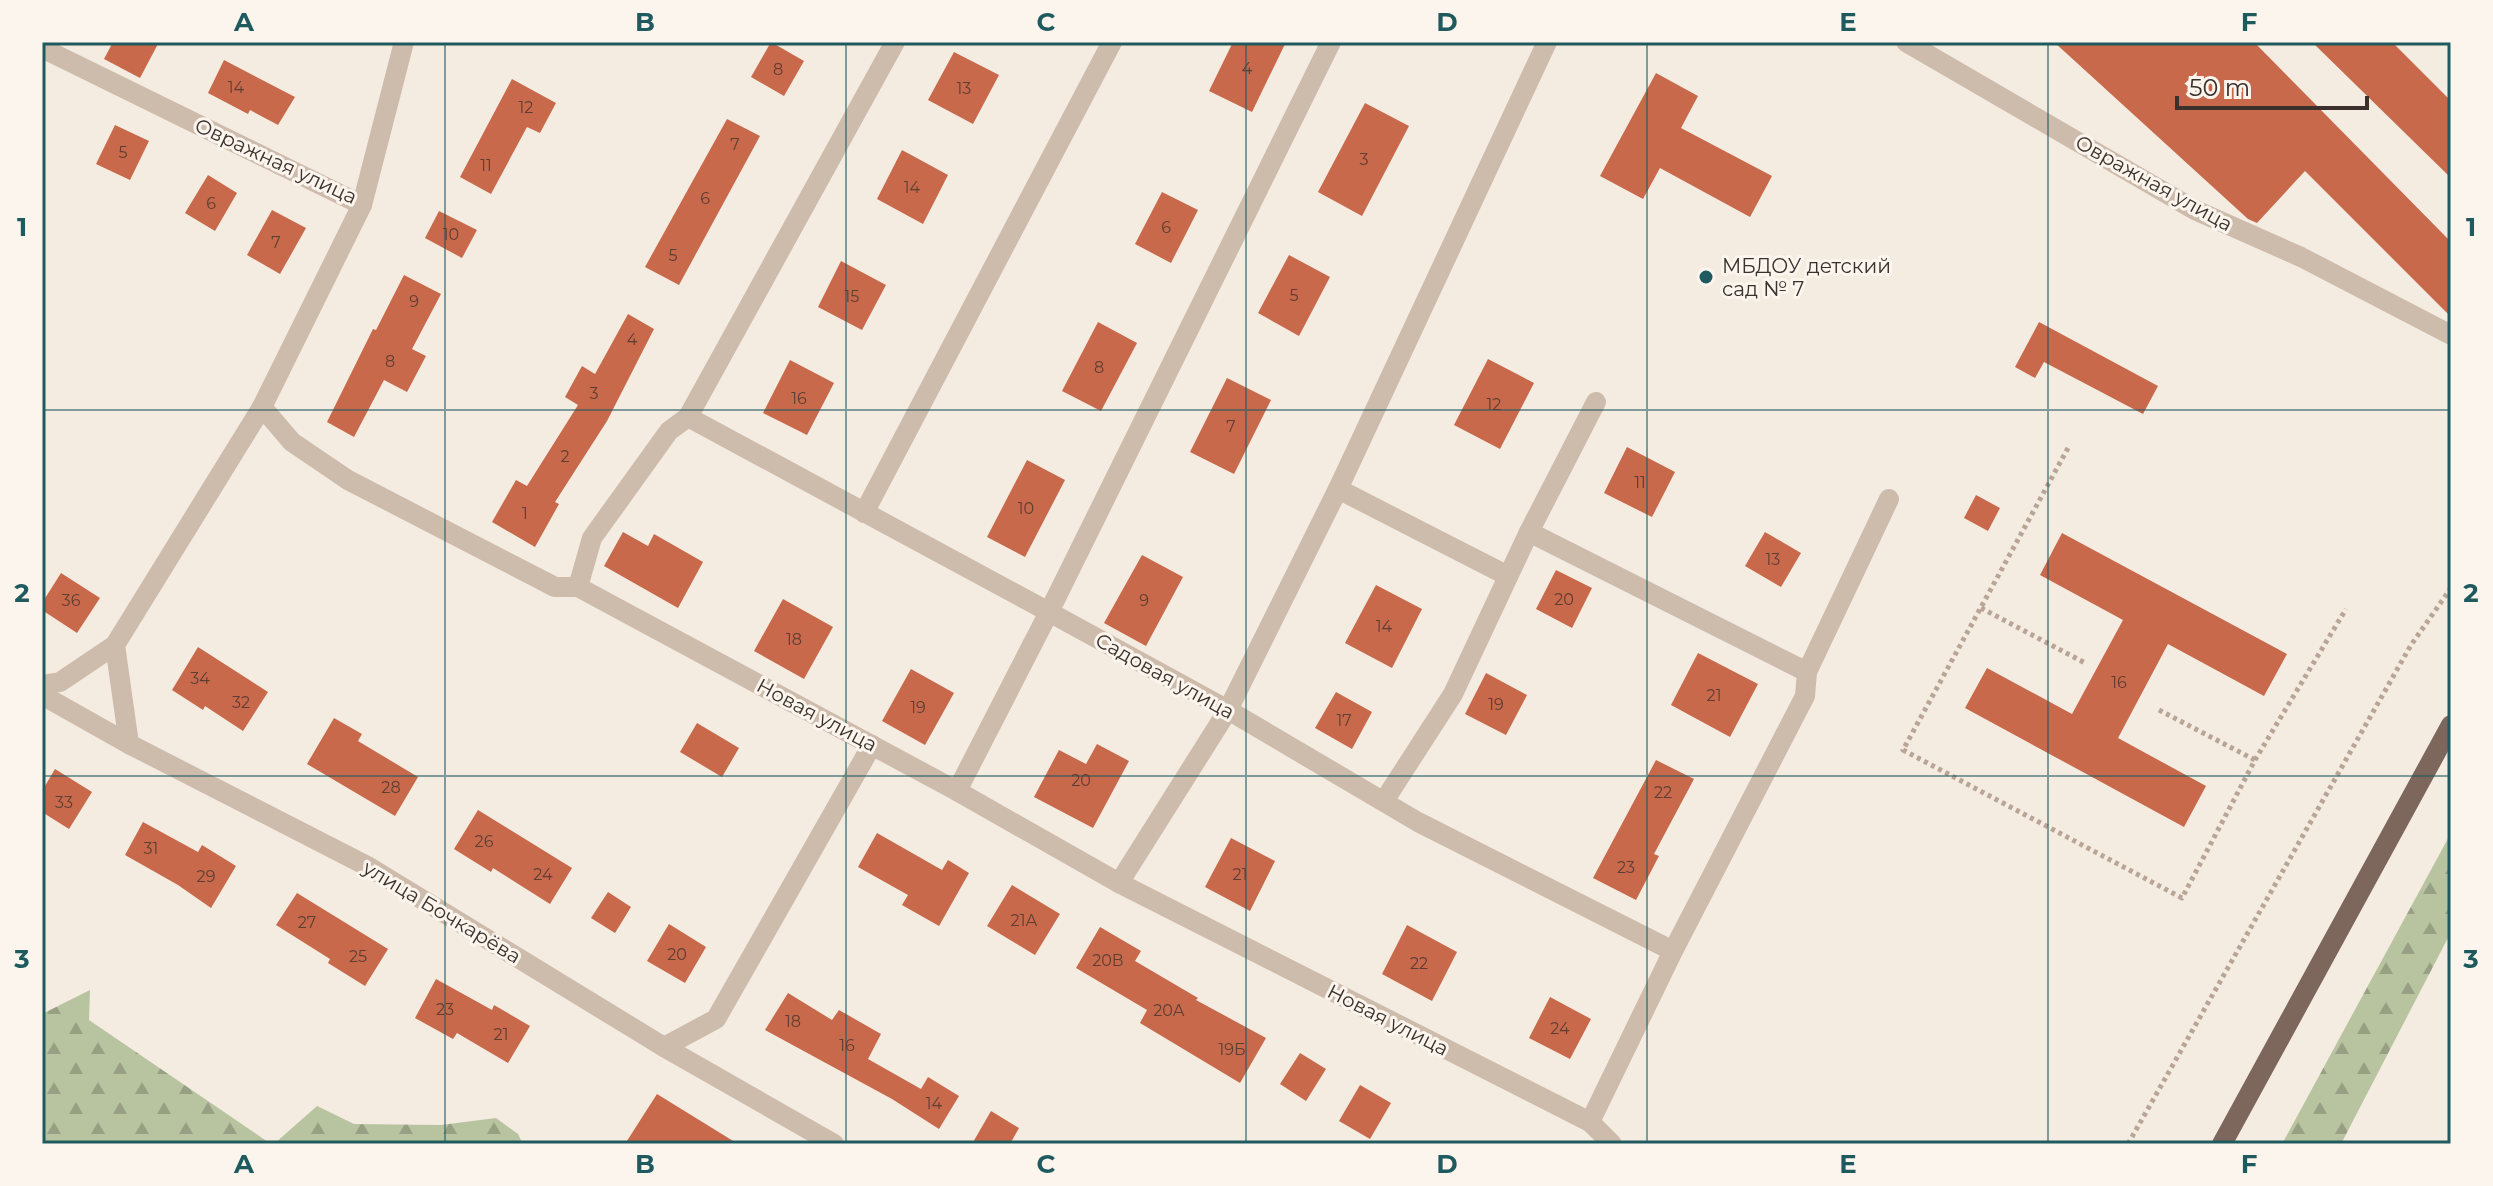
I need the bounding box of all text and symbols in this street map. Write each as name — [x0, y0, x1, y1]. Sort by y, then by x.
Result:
text: A — [233, 6, 255, 38]
text: B — [635, 6, 655, 38]
text: C — [1037, 6, 1056, 38]
text: D — [1436, 6, 1458, 38]
text: E — [1839, 6, 1857, 38]
text: F — [2241, 6, 2257, 38]
house number: 4 — [1242, 59, 1253, 78]
house number: 8 — [773, 60, 783, 79]
scale bar — [2177, 60, 2367, 110]
text: 50 m — [2189, 73, 2250, 102]
house number: 14 — [228, 78, 245, 97]
house number: 13 — [957, 79, 971, 98]
house number: 12 — [519, 98, 533, 117]
street label: Овражная улица — [191, 113, 361, 209]
street label: Овражная улица — [2071, 130, 2237, 236]
house number: 7 — [730, 135, 740, 154]
house number: 5 — [118, 143, 128, 162]
house number: 3 — [1359, 150, 1369, 169]
house number: 11 — [480, 156, 492, 175]
house number: 14 — [904, 178, 921, 197]
house number: 6 — [700, 189, 710, 208]
house number: 6 — [206, 194, 216, 213]
text: 1 — [17, 211, 27, 243]
text: 1 — [2466, 211, 2476, 243]
house number: 6 — [1161, 218, 1171, 237]
house number: 10 — [443, 225, 459, 244]
house number: 7 — [271, 233, 281, 252]
house number: 5 — [668, 246, 678, 265]
place label: МБДОУ детский сад № 7 — [1722, 254, 1891, 301]
marker: МБДОУ детский сад № 7 — [1697, 268, 1715, 286]
house number: 5 — [1289, 286, 1299, 305]
house number: 15 — [845, 287, 859, 306]
house number: 9 — [409, 292, 419, 311]
house number: 4 — [627, 330, 638, 349]
house number: 8 — [385, 352, 395, 371]
house number: 8 — [1094, 358, 1104, 377]
house number: 3 — [589, 384, 599, 403]
house number: 16 — [791, 389, 807, 408]
house number: 12 — [1487, 395, 1501, 414]
house number: 7 — [1226, 417, 1236, 436]
house number: 2 — [560, 447, 570, 466]
house number: 11 — [1634, 473, 1646, 492]
house number: 10 — [1018, 499, 1034, 518]
house number: 1 — [522, 504, 528, 523]
house number: 13 — [1766, 550, 1780, 569]
text: 2 — [14, 577, 30, 609]
text: 2 — [2463, 577, 2479, 609]
house number: 20 — [1554, 590, 1574, 609]
house number: 36 — [62, 591, 81, 610]
house number: 9 — [1139, 591, 1149, 610]
house number: 14 — [1376, 617, 1393, 636]
street label: Садовая улица — [1091, 628, 1239, 724]
house number: 18 — [786, 630, 802, 649]
house number: 34 — [190, 669, 210, 688]
street label: Новая улица — [753, 673, 881, 757]
house number: 16 — [2111, 673, 2127, 692]
house number: 21 — [1707, 686, 1721, 705]
house number: 32 — [232, 693, 250, 712]
house number: 19 — [1488, 695, 1504, 714]
house number: 19 — [910, 698, 926, 717]
house number: 17 — [1336, 711, 1352, 730]
house number: 20 — [1071, 771, 1091, 790]
house number: 28 — [381, 778, 401, 797]
house number: 22 — [1654, 783, 1672, 802]
house number: 33 — [55, 793, 73, 812]
house number: 26 — [475, 832, 494, 851]
house number: 31 — [144, 839, 158, 858]
street label: улица Бочкарёва — [358, 855, 525, 969]
house number: 23 — [1617, 858, 1635, 877]
house number: 24 — [533, 865, 553, 884]
house number: 21 — [1233, 865, 1247, 884]
house number: 29 — [197, 867, 215, 886]
house number: 21А — [1011, 911, 1037, 930]
house number: 27 — [298, 913, 316, 932]
text: 3 — [13, 943, 30, 975]
text: 3 — [2462, 943, 2479, 975]
house number: 20 — [667, 945, 687, 964]
house number: 25 — [349, 947, 367, 966]
house number: 20В — [1092, 951, 1124, 970]
house number: 22 — [1410, 954, 1428, 973]
street label: Новая улица — [1323, 979, 1453, 1061]
house number: 23 — [436, 1000, 454, 1019]
house number: 20А — [1153, 1001, 1185, 1020]
house number: 18 — [785, 1012, 801, 1031]
house number: 24 — [1550, 1019, 1570, 1038]
house number: 21 — [494, 1025, 508, 1044]
house number: 16 — [839, 1036, 855, 1055]
house number: 19Б — [1218, 1040, 1246, 1059]
house number: 14 — [926, 1094, 943, 1113]
text: A — [233, 1148, 255, 1180]
text: B — [635, 1148, 655, 1180]
text: C — [1037, 1148, 1056, 1180]
text: D — [1436, 1148, 1458, 1180]
text: E — [1839, 1148, 1857, 1180]
text: F — [2241, 1148, 2257, 1180]

